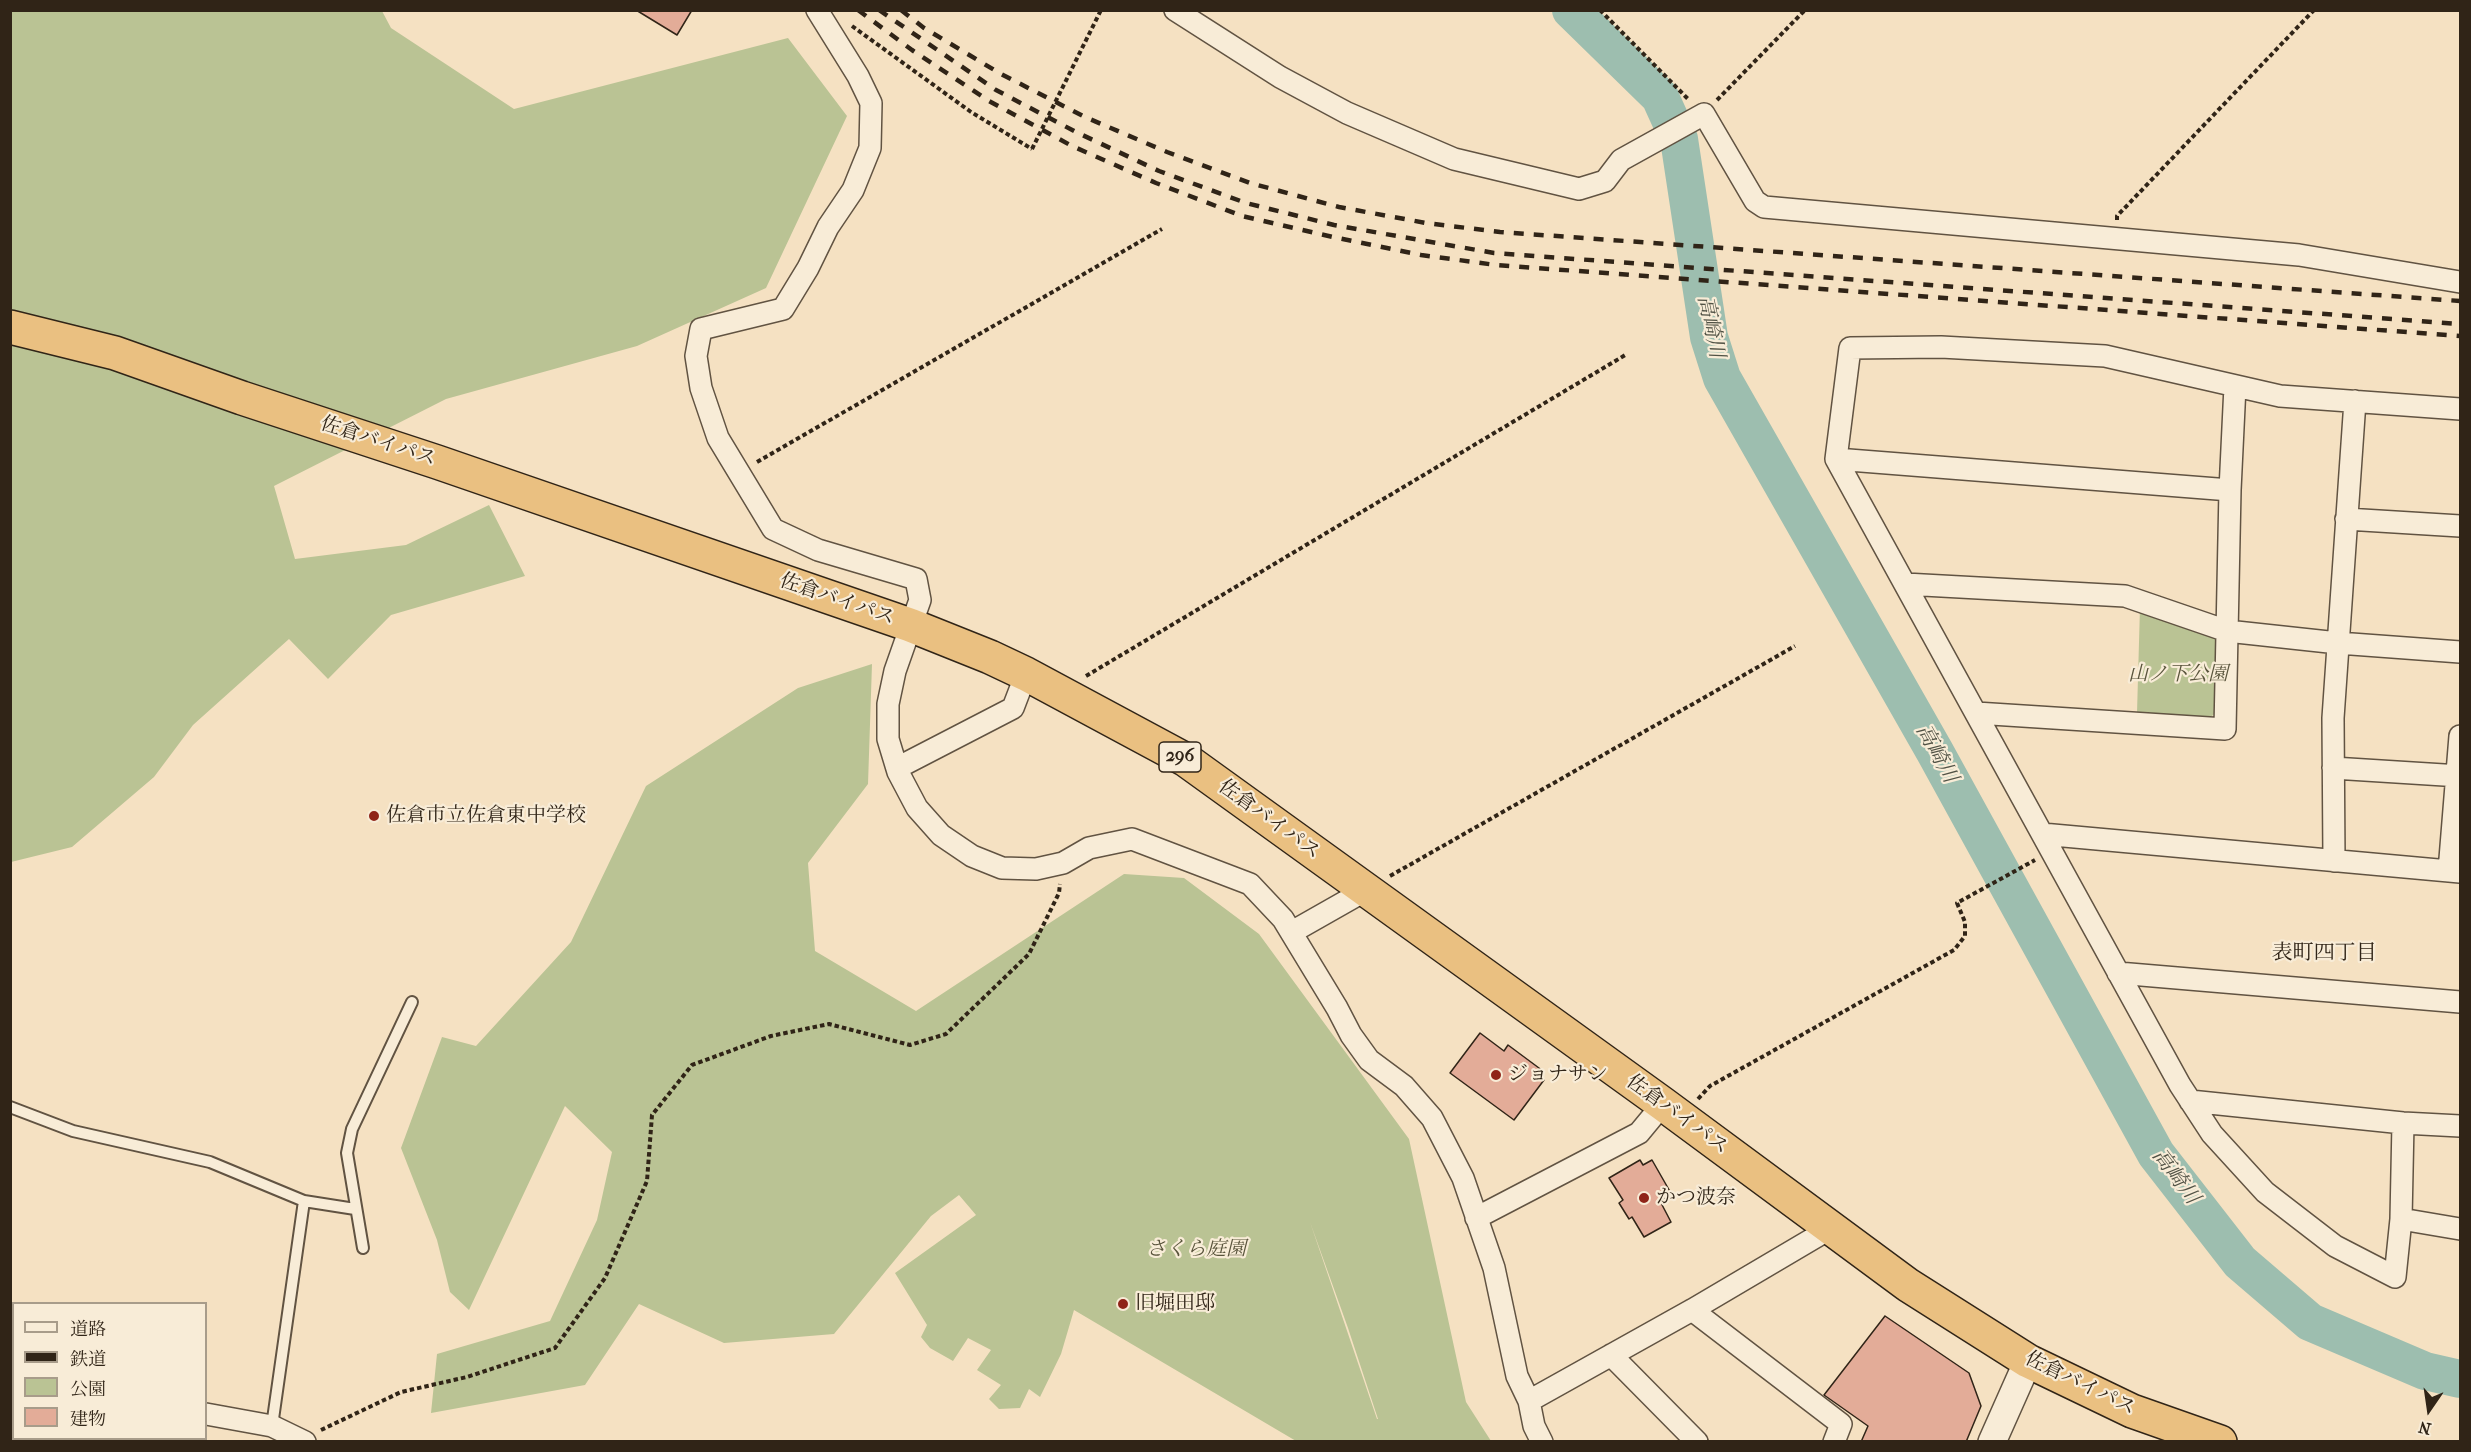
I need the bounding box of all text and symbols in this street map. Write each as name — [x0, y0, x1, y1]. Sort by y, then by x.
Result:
water label: 高崎川 — [1691, 294, 1729, 360]
street label: 佐倉バイパス — [317, 412, 439, 472]
street label: 佐倉バイパス — [776, 569, 898, 631]
park label: 山ノ下公園 — [2128, 663, 2228, 687]
water label: 高崎川 — [1910, 720, 1962, 788]
road number: 296 — [1159, 742, 1201, 772]
street label: 佐倉バイパス — [1213, 775, 1325, 865]
place label: 佐倉市立佐倉東中学校 — [386, 804, 586, 828]
marker: 佐倉市立佐倉東中学校 — [367, 809, 381, 823]
district label: 表町四丁目 — [2272, 941, 2376, 967]
place label: ジョナサン — [1508, 1063, 1608, 1087]
marker: ジョナサン — [1489, 1068, 1503, 1082]
street label: 佐倉バイパス — [1621, 1070, 1733, 1160]
water label: 高崎川 — [2146, 1144, 2204, 1210]
place label: かつ波奈 — [1656, 1186, 1736, 1210]
marker: かつ波奈 — [1637, 1191, 1651, 1205]
park label: さくら庭園 — [1146, 1238, 1246, 1262]
place label: 旧堀田邸 — [1135, 1292, 1215, 1316]
marker: 旧堀田邸 — [1116, 1297, 1130, 1311]
legend — [12, 1302, 207, 1440]
text: 道路 — [70, 1319, 106, 1340]
street label: 佐倉バイパス — [2021, 1347, 2139, 1421]
text: 鉄道 — [70, 1349, 106, 1370]
text: 公園 — [70, 1379, 106, 1400]
north arrow — [2399, 1380, 2459, 1440]
text: 建物 — [70, 1409, 106, 1430]
text: N — [2417, 1417, 2433, 1439]

